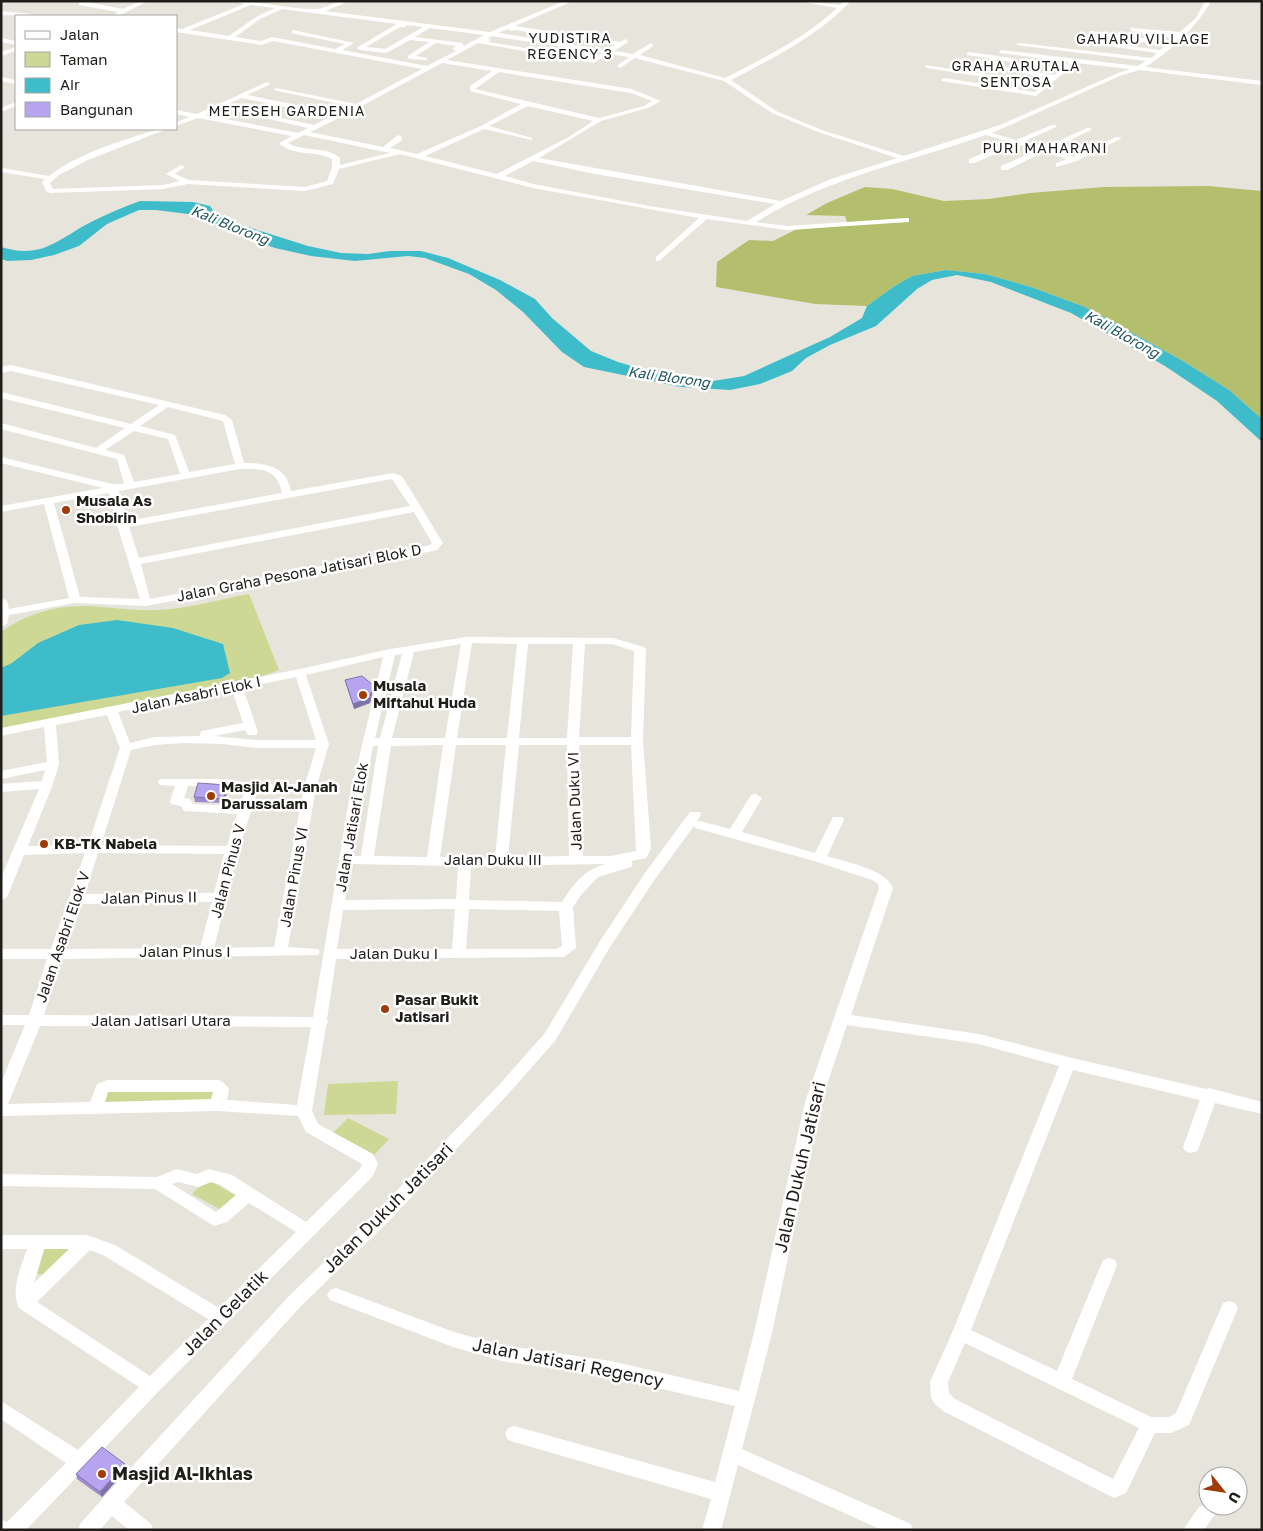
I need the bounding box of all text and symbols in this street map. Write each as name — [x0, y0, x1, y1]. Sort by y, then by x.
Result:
legend — [15, 15, 178, 130]
text: Jalan — [60, 25, 99, 43]
district label: YUDISTIRA REGENCY 3 — [527, 29, 613, 62]
district label: GAHARU VILLAGE — [1076, 30, 1210, 47]
text: Taman — [60, 50, 107, 68]
district label: GRAHA ARUTALA SENTOSA — [952, 57, 1081, 90]
text: Air — [60, 75, 80, 93]
text: Bangunan — [60, 100, 133, 118]
district label: METESEH GARDENIA — [209, 102, 365, 119]
district label: PURI MAHARANI — [982, 139, 1108, 156]
water label: Kali Blorong — [189, 201, 273, 248]
water label: Kali Blorong — [1082, 306, 1164, 362]
water label: Kali Blorong — [627, 362, 712, 391]
place label: Musala As Shobirin — [76, 491, 152, 526]
marker: Musala As Shobirin — [60, 504, 72, 516]
street label: Jalan Graha Pesona Jatisari Blok D — [175, 539, 423, 605]
street label: Jalan Asabri Elok I — [129, 671, 262, 717]
place label: Musala Miftahul Huda — [373, 676, 476, 711]
marker: Musala Miftahul Huda — [357, 689, 369, 701]
street label: Jalan Duku VI — [563, 751, 585, 851]
street label: Jalan Jatisari Elok — [331, 760, 371, 893]
place label: Masjid Al-Janah Darussalam — [221, 777, 337, 812]
marker: Masjid Al-Janah Darussalam — [205, 790, 217, 802]
street label: Jalan Pinus V — [206, 822, 248, 920]
street label: Jalan Pinus VI — [275, 825, 311, 928]
place label: KB-TK Nabela — [54, 834, 157, 852]
marker: KB-TK Nabela — [38, 838, 50, 850]
street label: Jalan Duku III — [444, 850, 542, 868]
street label: Jalan Asabri Elok V — [31, 869, 93, 1005]
street label: Jalan Pinus II — [101, 887, 197, 907]
street label: Jalan Pinus I — [139, 942, 231, 960]
street label: Jalan Duku I — [350, 944, 438, 962]
place label: Pasar Bukit Jatisari — [395, 990, 479, 1025]
marker: Pasar Bukit Jatisari — [379, 1003, 391, 1015]
street label: Jalan Jatisari Utara — [91, 1011, 231, 1029]
street label: Jalan Dukuh Jatisari — [769, 1079, 829, 1255]
street label: Jalan Dukuh Jatisari — [318, 1138, 457, 1277]
street label: Jalan Gelatik — [177, 1265, 272, 1360]
street label: Jalan Jatisari Regency — [471, 1333, 666, 1391]
place label: Masjid Al-Ikhlas — [112, 1462, 253, 1484]
north arrow — [1198, 1466, 1248, 1516]
marker: Masjid Al-Ikhlas — [96, 1468, 108, 1480]
text: U — [1225, 1489, 1245, 1506]

